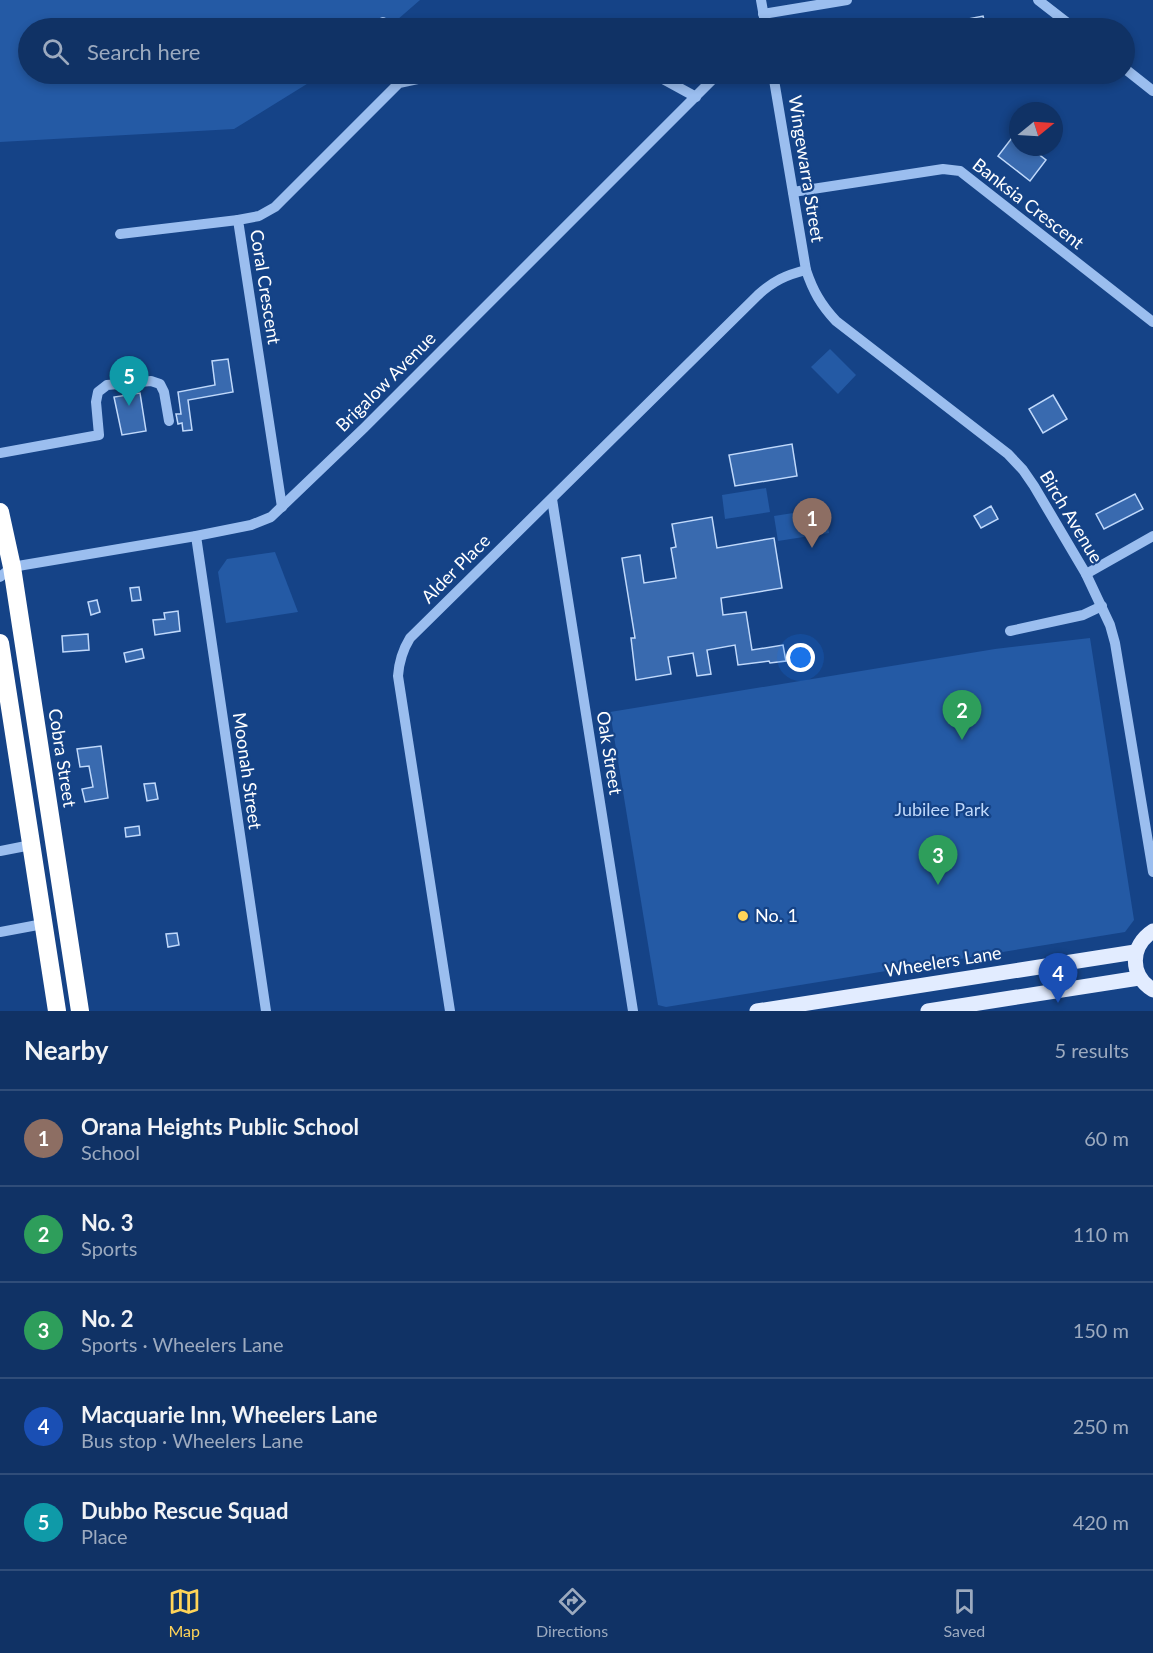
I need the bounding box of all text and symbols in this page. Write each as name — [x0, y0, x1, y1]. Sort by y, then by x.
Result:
search box — [18, 18, 1135, 84]
icon: search — [39, 35, 72, 68]
text: Search here — [87, 38, 200, 65]
street label: Wingewarra Street — [785, 94, 830, 244]
north arrow — [1009, 102, 1063, 156]
street label: Banksia Crescent — [969, 153, 1089, 254]
street label: Coral Crescent — [246, 228, 286, 346]
street label: Brigalow Avenue — [331, 327, 440, 436]
pin: 5 — [110, 356, 148, 406]
street label: Birch Avenue — [1036, 466, 1108, 567]
pin: 1 — [792, 498, 832, 548]
street label: Alder Place — [416, 529, 494, 607]
your location — [786, 643, 815, 672]
pin: 2 — [942, 690, 982, 740]
street label: Cobra Street — [44, 707, 82, 809]
street label: Oak Street — [593, 710, 628, 797]
street label: Moonah Street — [229, 711, 267, 831]
park label: Jubilee Park — [895, 798, 990, 820]
pin: 3 — [918, 836, 958, 885]
place label: No. 1 — [755, 904, 798, 926]
marker: No. 1 — [736, 909, 750, 923]
street label: Wheelers Lane — [883, 941, 1003, 981]
pin: 4 — [1038, 954, 1078, 1003]
text: Nearby — [24, 1034, 109, 1066]
text: 5 results — [1054, 1038, 1129, 1062]
text: Orana Heights Public School — [81, 1113, 359, 1140]
text: 1 — [38, 1126, 49, 1150]
text: 60 m — [1084, 1126, 1129, 1150]
text: School — [81, 1140, 140, 1164]
text: No. 3 — [81, 1209, 134, 1236]
text: 2 — [38, 1222, 49, 1246]
text: 110 m — [1073, 1222, 1129, 1246]
text: Sports — [81, 1236, 137, 1260]
text: No. 2 — [81, 1305, 134, 1332]
text: 3 — [38, 1318, 49, 1342]
text: 150 m — [1073, 1318, 1129, 1342]
text: Sports · Wheelers Lane — [81, 1332, 284, 1356]
text: Macquarie Inn, Wheelers Lane — [81, 1401, 378, 1428]
text: 4 — [38, 1414, 49, 1438]
text: 250 m — [1073, 1414, 1129, 1438]
text: Bus stop · Wheelers Lane — [81, 1428, 303, 1452]
text: Dubbo Rescue Squad — [81, 1497, 288, 1524]
text: 5 — [38, 1510, 49, 1534]
text: 420 m — [1073, 1510, 1129, 1534]
text: Place — [81, 1524, 128, 1548]
tab: Map — [168, 1585, 201, 1640]
tab: Directions — [536, 1585, 608, 1640]
tab: Saved — [944, 1585, 985, 1640]

